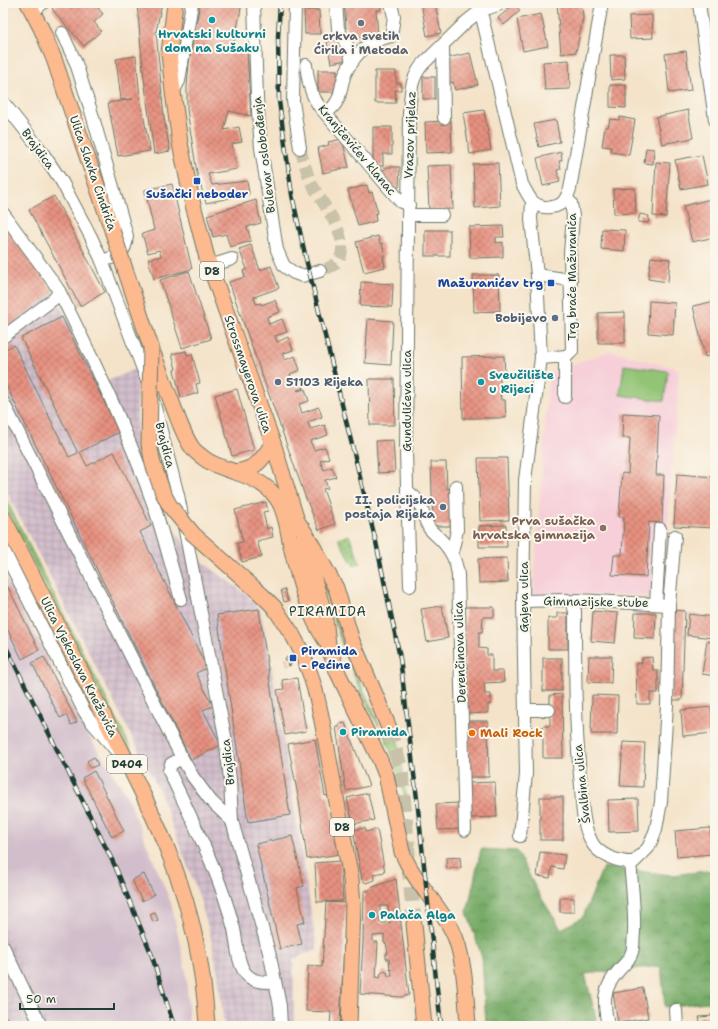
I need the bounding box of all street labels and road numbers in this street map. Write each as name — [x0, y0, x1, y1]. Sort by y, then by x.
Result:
street label: Vrazov prijelaz — [400, 91, 420, 179]
street label: Bulevar oslobođenja — [249, 95, 279, 214]
street label: Kranjčevićev klanac — [314, 101, 400, 199]
street label: Ulica Slavka Cindrića — [66, 113, 120, 233]
street label: Brajdica — [18, 126, 58, 173]
street label: Trg braće Mažuranića — [564, 213, 580, 341]
road number: D8 — [200, 262, 224, 280]
street label: Strossmayerova ulica — [220, 313, 276, 435]
street label: Gundulićeva ulica — [399, 350, 415, 452]
street label: Brajdica — [151, 420, 179, 470]
street label: Gajeva ulica — [516, 561, 532, 632]
street label: Gimnazijske stube — [543, 593, 649, 611]
street label: Ulica Vjekoslava Kneževića — [37, 594, 122, 740]
street label: Derenčinova ulica — [450, 600, 470, 703]
street label: Brajdica — [218, 738, 238, 786]
street label: Švalbina ulica — [570, 743, 594, 824]
road number: D404 — [107, 755, 147, 773]
road number: D8 — [330, 818, 354, 836]

